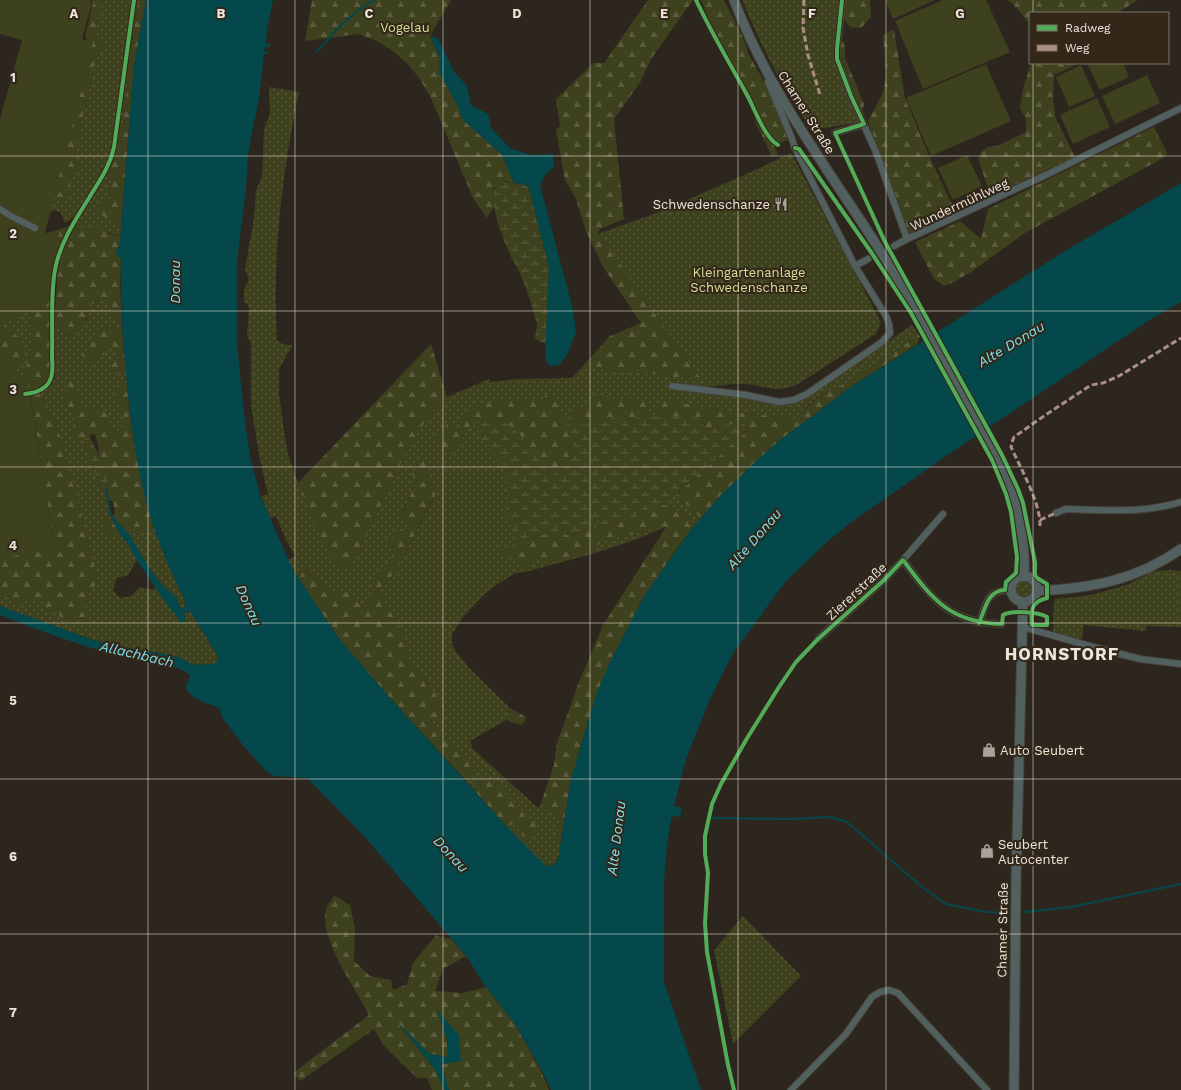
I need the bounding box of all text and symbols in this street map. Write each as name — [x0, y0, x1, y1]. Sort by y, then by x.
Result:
text: A — [70, 6, 79, 21]
text: B — [217, 6, 226, 21]
text: C — [365, 6, 374, 21]
text: D — [512, 6, 522, 21]
text: E — [660, 6, 668, 21]
text: F — [808, 6, 816, 21]
text: G — [955, 6, 965, 21]
legend — [1029, 12, 1169, 64]
park label: Vogelau — [380, 20, 430, 35]
text: Radweg — [1065, 21, 1111, 35]
text: Weg — [1065, 41, 1090, 55]
street label: Chamer Straße — [775, 68, 838, 157]
text: 1 — [10, 70, 16, 85]
street label: Wundermühlweg — [908, 175, 1011, 234]
restaurant icon: Schwedenschanze — [773, 196, 789, 212]
place label: Schwedenschanze — [653, 197, 770, 212]
text: 2 — [9, 226, 17, 241]
water label: Donau — [167, 260, 183, 304]
park label: Kleingartenanlage Schwedenschanze — [690, 265, 808, 295]
water label: Alte Donau — [974, 318, 1047, 371]
text: 3 — [9, 382, 17, 397]
water label: Alte Donau — [723, 506, 785, 573]
text: 4 — [9, 538, 18, 553]
street label: Ziererstraße — [823, 560, 890, 623]
water label: Donau — [233, 582, 265, 628]
water label: Allachbach — [98, 638, 175, 670]
district label: HORNSTORF — [1005, 644, 1119, 664]
text: 5 — [9, 693, 17, 708]
shop icon: Auto Seubert — [981, 742, 997, 758]
place label: Auto Seubert — [1000, 743, 1085, 758]
water label: Alte Donau — [603, 800, 629, 877]
water label: Donau — [430, 833, 472, 875]
place label: Seubert Autocenter — [998, 837, 1069, 867]
shop icon: Seubert Autocenter — [979, 843, 995, 859]
text: 6 — [9, 849, 17, 864]
street label: Chamer Straße — [994, 882, 1011, 978]
text: 7 — [9, 1005, 17, 1020]

